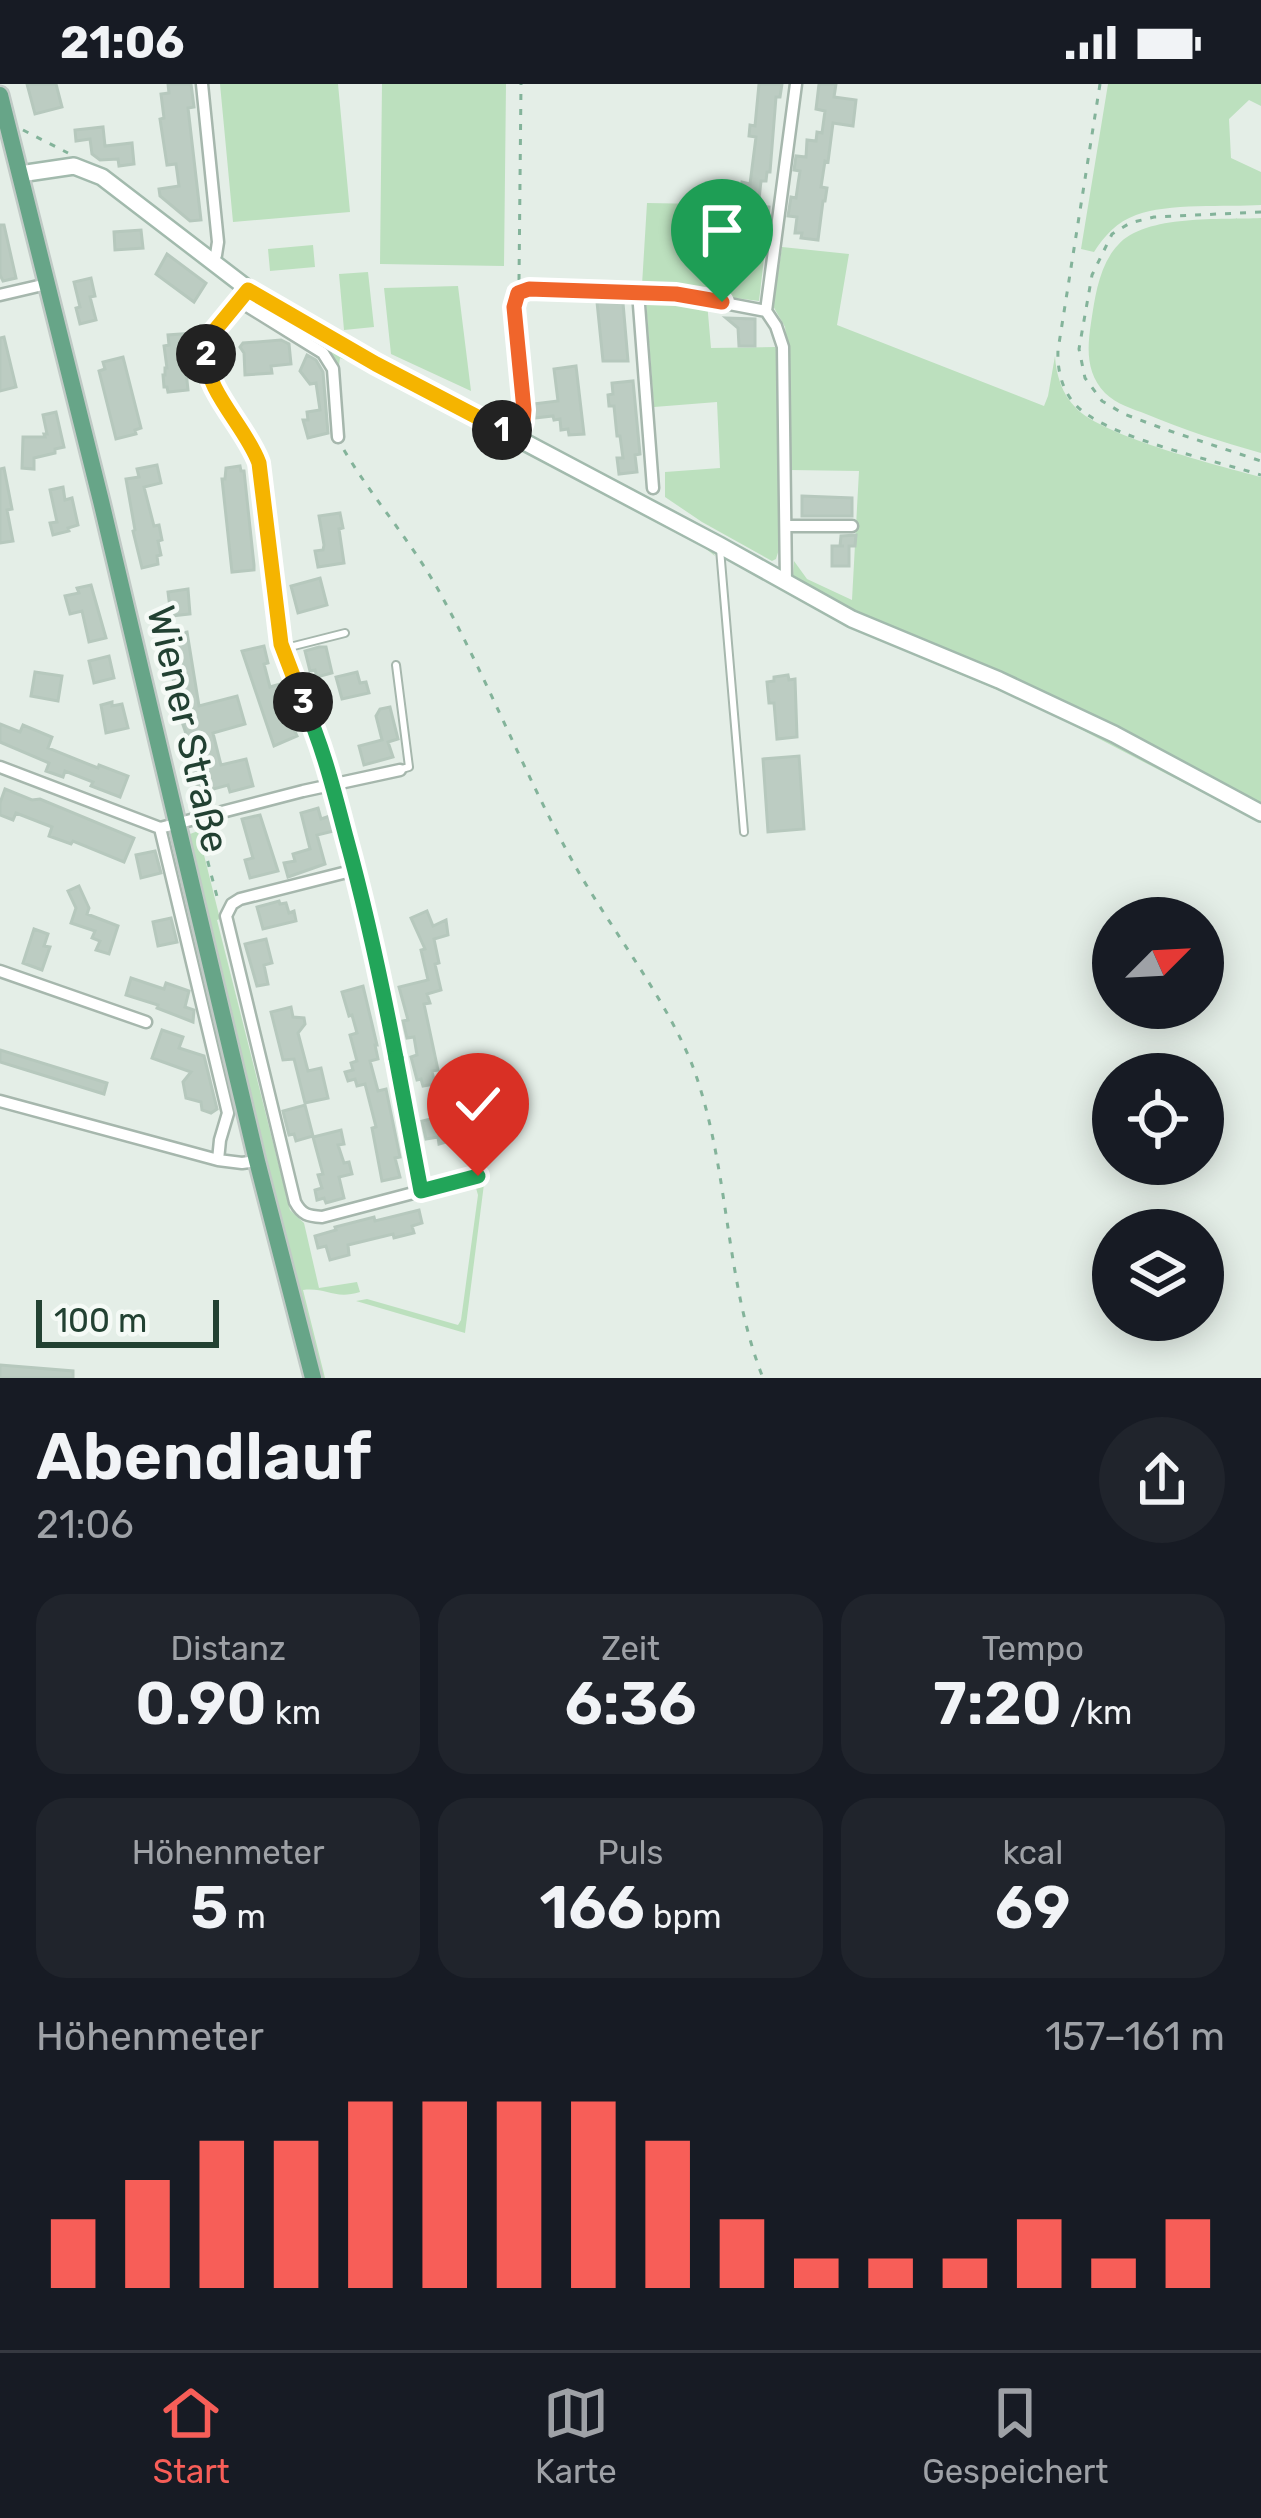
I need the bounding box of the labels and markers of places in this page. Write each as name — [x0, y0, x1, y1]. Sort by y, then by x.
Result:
pin — [671, 179, 773, 302]
pin: 2 — [176, 324, 236, 384]
pin: 1 — [472, 400, 532, 460]
pin: 3 — [273, 672, 333, 732]
pin — [427, 1053, 529, 1176]

